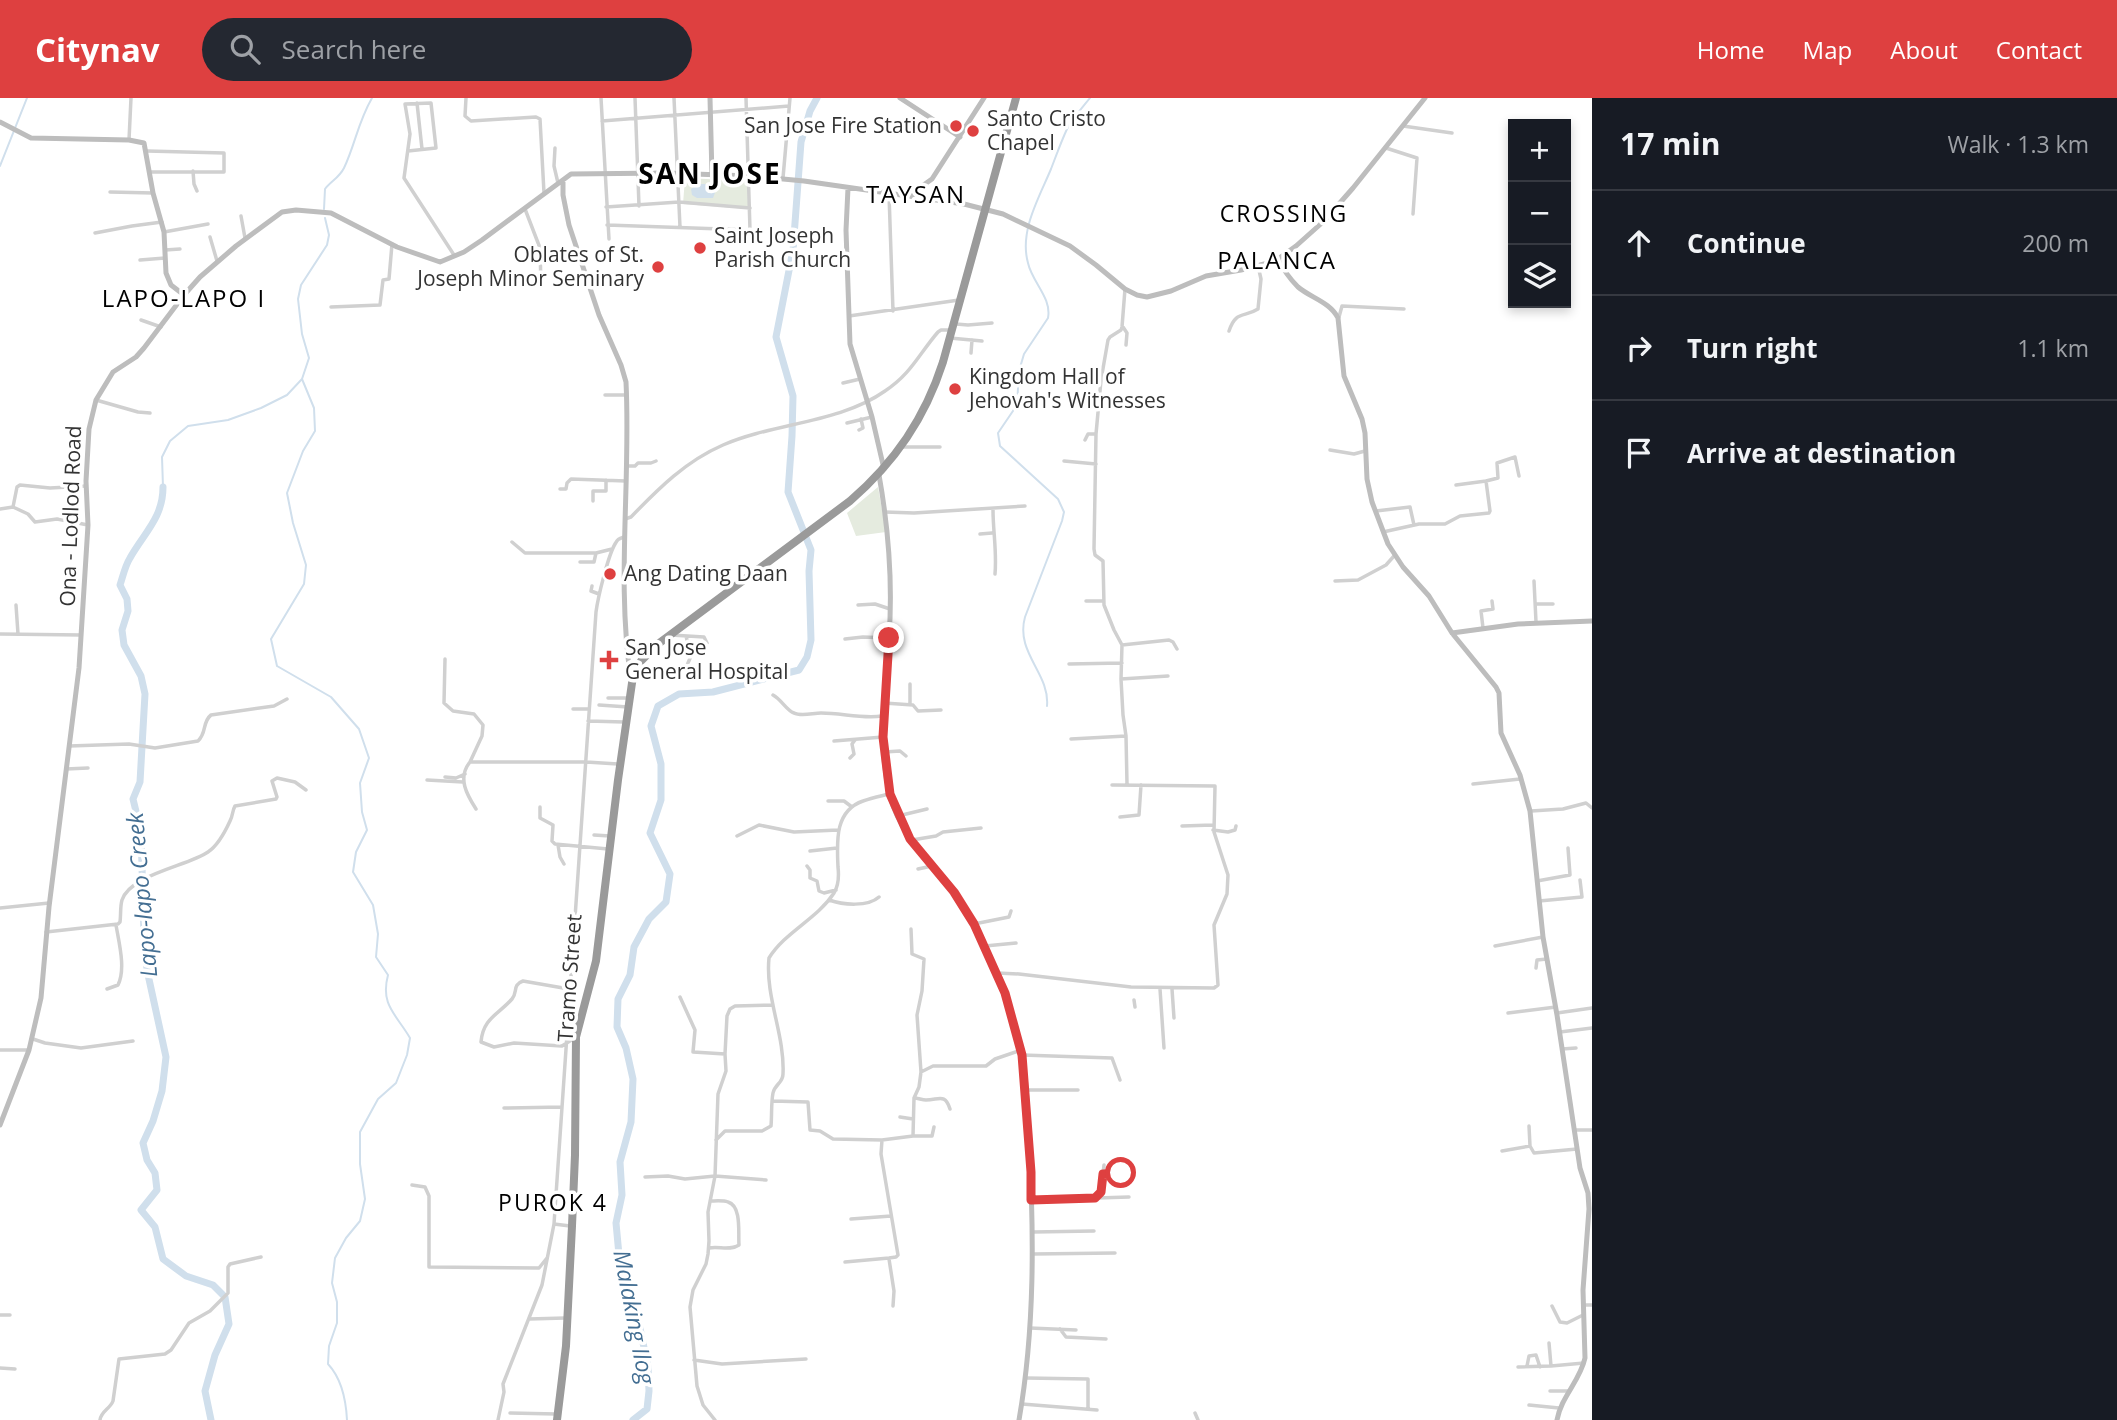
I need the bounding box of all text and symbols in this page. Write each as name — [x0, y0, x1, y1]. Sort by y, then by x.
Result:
search box — [202, 18, 692, 81]
text: Citynav — [35, 27, 160, 72]
icon: search — [226, 30, 264, 68]
text: Search here — [282, 31, 426, 67]
text: Home — [1697, 33, 1765, 66]
text: Map — [1803, 33, 1852, 66]
text: About — [1890, 33, 1958, 66]
text: Contact — [1996, 33, 2082, 66]
place label: Santo Cristo Chapel — [987, 104, 1106, 156]
place label: San Jose Fire Station — [744, 111, 942, 139]
marker: San Jose Fire Station — [948, 118, 964, 134]
map controls — [1508, 119, 1571, 308]
button: + — [1508, 119, 1571, 182]
marker: Santo Cristo Chapel — [965, 123, 981, 139]
text: 17 min — [1620, 123, 1720, 164]
text: Walk · 1.3 km — [1947, 128, 2089, 160]
district label: SAN JOSE — [638, 154, 782, 192]
district label: TAYSAN — [866, 177, 966, 210]
button: − — [1508, 182, 1571, 245]
district label: CROSSING — [1220, 197, 1348, 229]
place label: Saint Joseph Parish Church — [714, 221, 851, 273]
icon: ahead — [1620, 224, 1658, 262]
text: Continue — [1687, 225, 1806, 261]
text: 200 m — [2022, 227, 2089, 259]
place label: Oblates of St. Joseph Minor Seminary — [415, 240, 644, 292]
marker: Saint Joseph Parish Church — [692, 240, 708, 256]
district label: PALANCA — [1217, 243, 1337, 276]
button: layers — [1508, 245, 1571, 308]
marker: Oblates of St. Joseph Minor Seminary — [650, 259, 666, 275]
district label: LAPO-LAPO I — [102, 281, 266, 314]
icon: right — [1620, 329, 1658, 367]
text: Turn right — [1687, 330, 1818, 366]
text: 1.1 km — [2017, 332, 2089, 364]
place label: Kingdom Hall of Jehovah's Witnesses — [967, 362, 1166, 414]
marker: Kingdom Hall of Jehovah's Witnesses — [947, 381, 963, 397]
street label: Ona - Lodlod Road — [53, 425, 87, 607]
icon: arrive — [1620, 434, 1658, 472]
text: Arrive at destination — [1687, 435, 1956, 471]
place label: Ang Dating Daan — [624, 559, 788, 587]
marker: Ang Dating Daan — [602, 566, 618, 582]
route end — [873, 622, 904, 653]
place label: San Jose General Hospital — [625, 633, 788, 685]
marker: San Jose General Hospital — [599, 650, 619, 670]
water label: Lapo-lapo Creek — [118, 811, 164, 979]
street label: Tramo Street — [551, 913, 587, 1043]
route start — [1105, 1157, 1136, 1188]
district label: PUROK 4 — [498, 1186, 608, 1218]
water label: Malaking Ilog — [606, 1247, 664, 1388]

